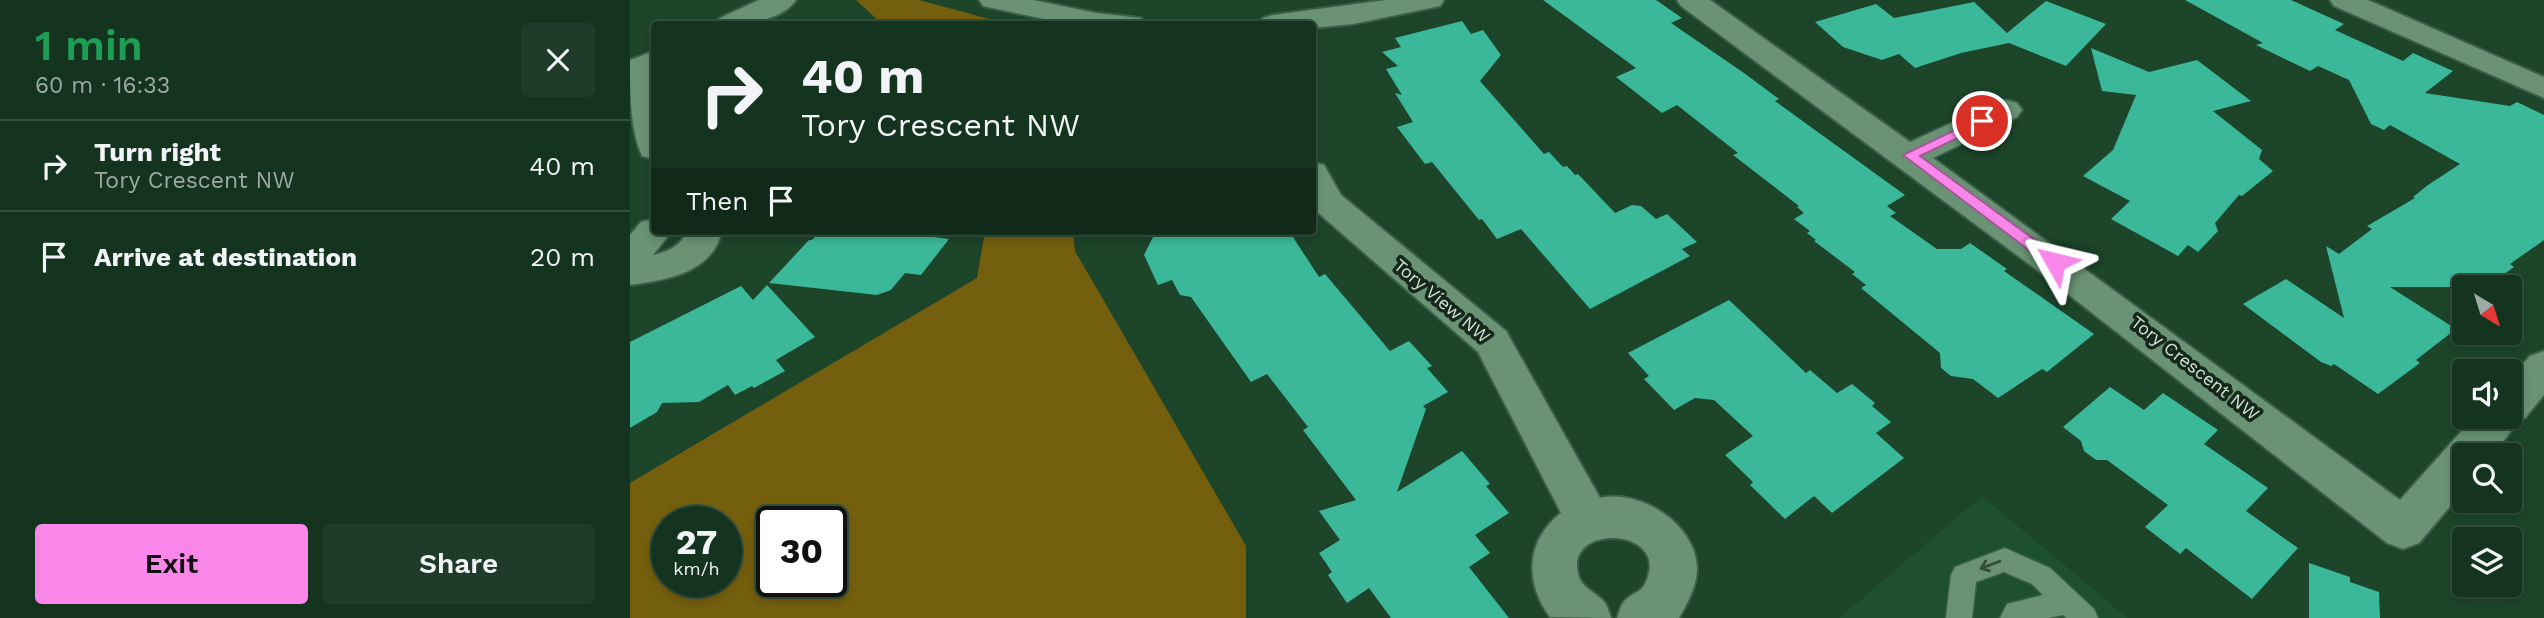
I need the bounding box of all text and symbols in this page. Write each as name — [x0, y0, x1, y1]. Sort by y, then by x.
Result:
text: 1 min — [35, 21, 143, 70]
button: close — [521, 23, 595, 97]
text: 40 m — [801, 47, 924, 105]
icon: right — [686, 49, 777, 140]
text: 60 m · 16:33 — [35, 72, 170, 99]
pin — [1952, 91, 2012, 151]
icon: arrive — [1963, 102, 2001, 140]
text: Tory Crescent NW — [801, 106, 1080, 144]
text: Turn right — [94, 137, 221, 167]
icon: right — [35, 147, 73, 185]
text: 40 m — [529, 151, 595, 181]
text: Tory Crescent NW — [94, 167, 295, 194]
icon: arrive — [762, 182, 800, 220]
text: Then — [686, 186, 748, 216]
position arrow — [2018, 225, 2092, 299]
icon: arrive — [35, 238, 73, 276]
text: Arrive at destination — [94, 242, 357, 272]
text: 20 m — [530, 242, 595, 272]
street label: Tory View NW — [1390, 254, 1495, 347]
north arrow — [2452, 275, 2522, 345]
map controls — [2452, 275, 2522, 597]
street label: Tory Crescent NW — [2127, 311, 2264, 424]
button: sound — [2452, 359, 2522, 429]
button: search — [2452, 443, 2522, 513]
speed limit sign: 30 — [756, 506, 847, 597]
text: 27 — [676, 521, 717, 563]
button: Exit — [35, 524, 308, 604]
button: Share — [322, 524, 595, 604]
button: layers — [2452, 527, 2522, 597]
text: km/h — [673, 558, 720, 579]
one-way arrow — [1980, 560, 2002, 573]

